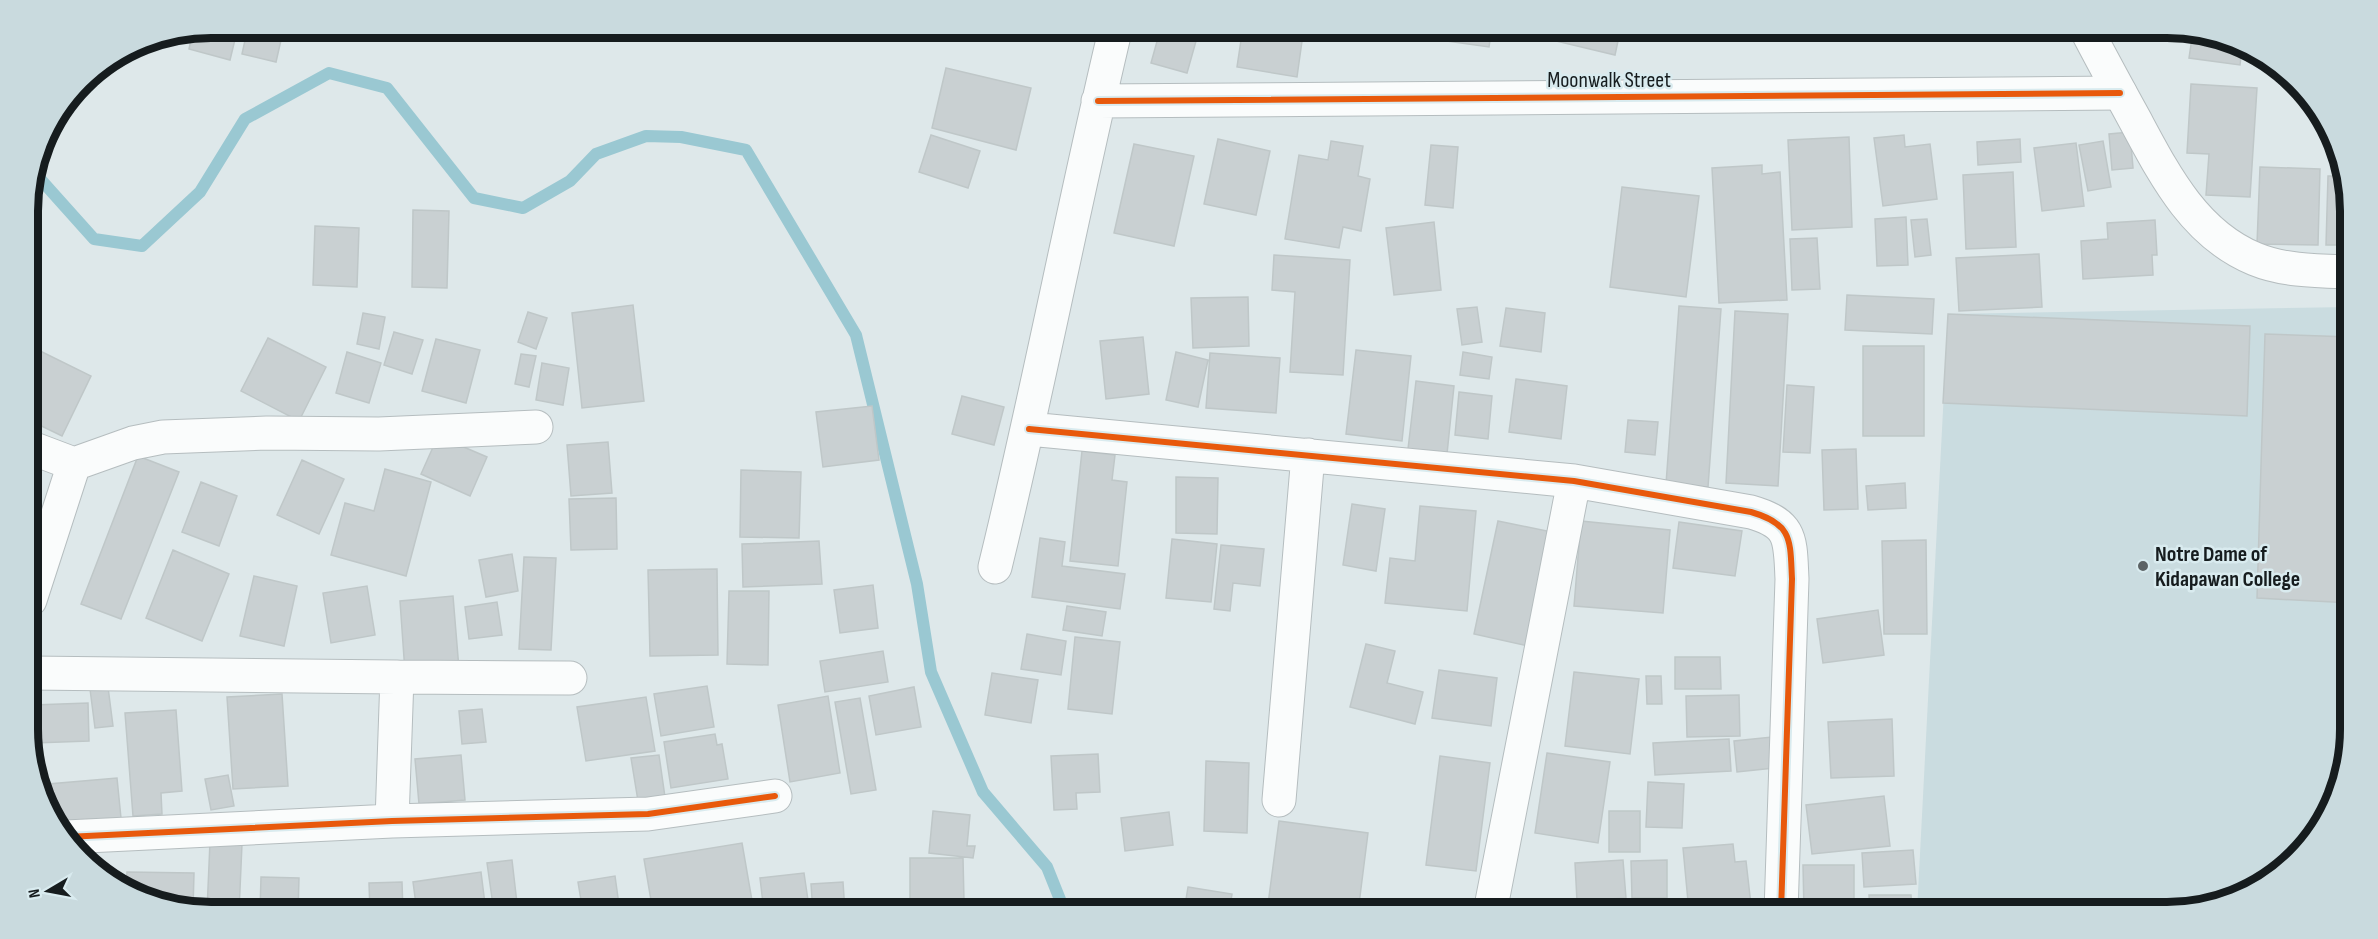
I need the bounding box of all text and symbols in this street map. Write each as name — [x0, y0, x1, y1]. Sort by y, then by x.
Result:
street label: Moonwalk Street — [1547, 67, 1671, 94]
place label: Notre Dame of Kidapawan College — [2155, 541, 2300, 593]
marker: Notre Dame of Kidapawan College — [2136, 559, 2150, 573]
north arrow — [18, 861, 78, 921]
text: N — [25, 887, 45, 899]

